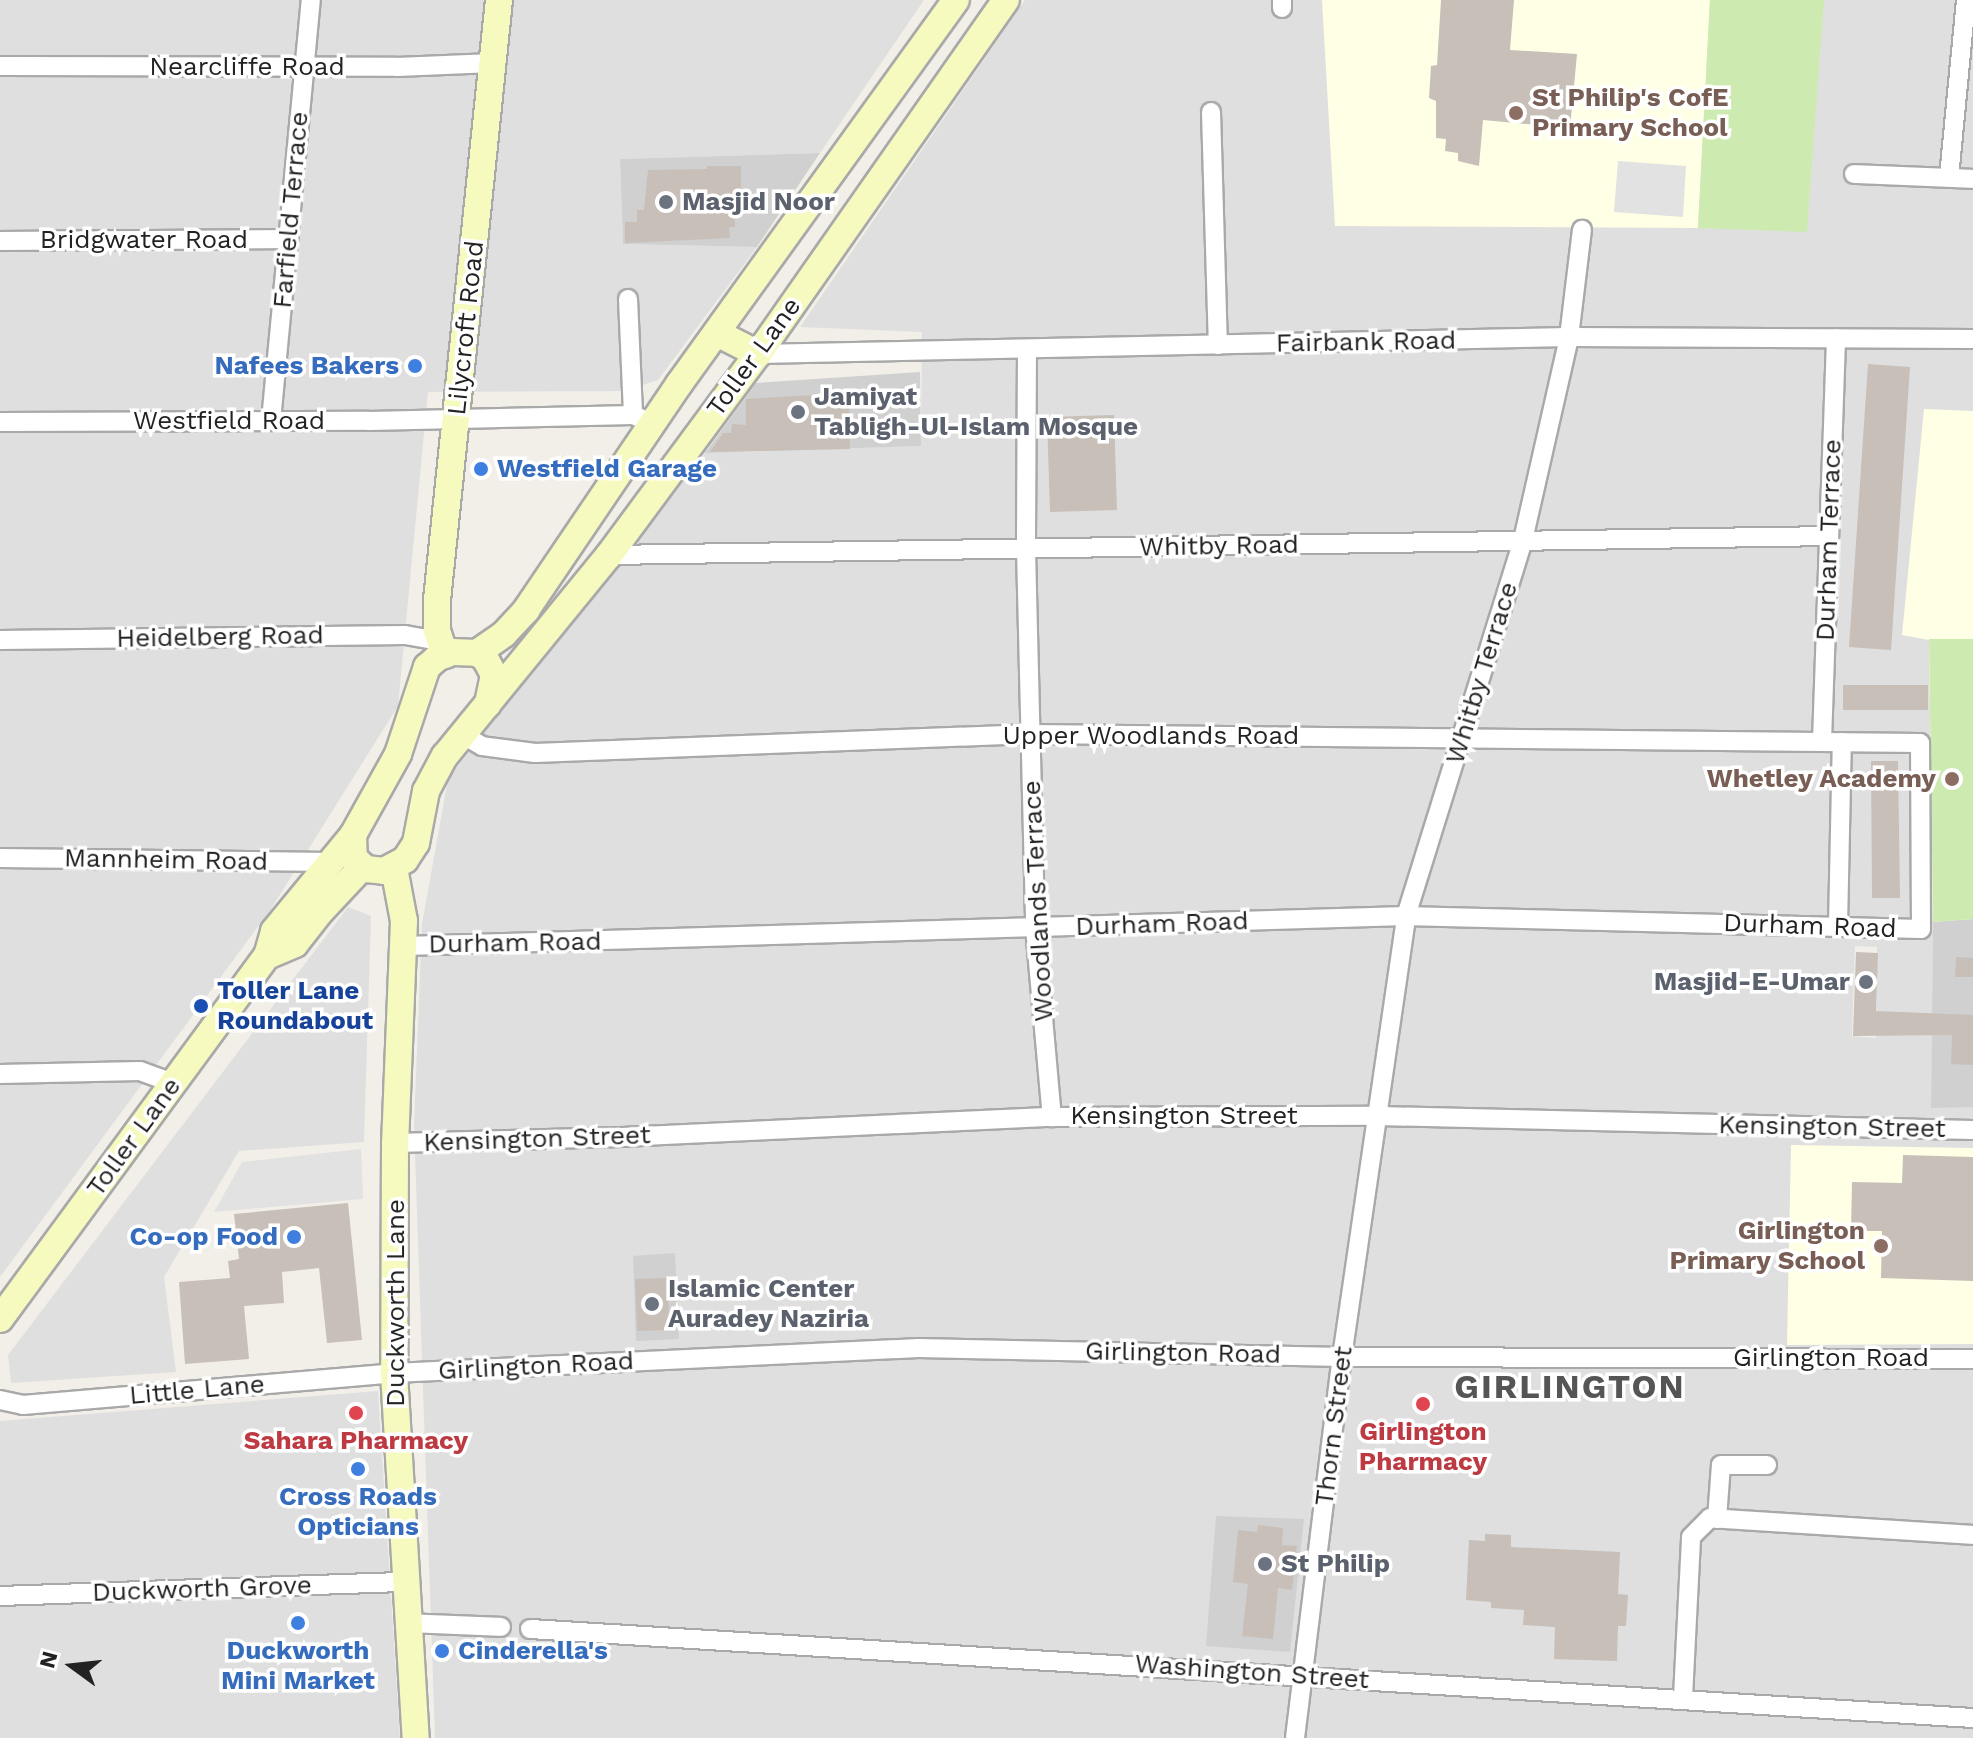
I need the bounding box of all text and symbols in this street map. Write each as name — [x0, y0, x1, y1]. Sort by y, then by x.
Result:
street label: Nearcliffe Road — [149, 51, 345, 83]
place label: St Philip's CofE Primary School — [1532, 82, 1728, 144]
marker: St Philip's CofE Primary School — [1507, 104, 1525, 122]
street label: Farfield Terrace — [267, 110, 315, 310]
place label: Masjid Noor — [682, 186, 835, 218]
marker: Masjid Noor — [657, 193, 675, 211]
street label: Bridgwater Road — [40, 224, 248, 256]
street label: Lilycroft Road — [441, 239, 491, 417]
street label: Toller Lane — [700, 291, 808, 423]
street label: Fairbank Road — [1275, 325, 1457, 359]
place label: Nafees Bakers — [215, 350, 399, 382]
marker: Nafees Bakers — [406, 357, 424, 375]
place label: Jamiyat Tabligh-Ul-Islam Mosque — [814, 381, 1138, 442]
marker: Jamiyat Tabligh-Ul-Islam Mosque — [789, 403, 807, 421]
street label: Westfield Road — [133, 405, 325, 437]
street label: Durham Terrace — [1810, 438, 1848, 642]
place label: Westfield Garage — [497, 453, 717, 485]
marker: Westfield Garage — [472, 460, 490, 478]
street label: Whitby Road — [1138, 529, 1300, 563]
street label: Whitby Terrace — [1439, 578, 1525, 768]
street label: Heidelberg Road — [116, 620, 324, 654]
street label: Upper Woodlands Road — [1002, 720, 1300, 752]
place label: Whetley Academy — [1706, 763, 1936, 795]
marker: Whetley Academy — [1943, 770, 1961, 788]
street label: Woodlands Terrace — [1016, 779, 1060, 1023]
street label: Mannheim Road — [64, 843, 268, 877]
street label: Durham Road — [1075, 905, 1249, 943]
street label: Durham Road — [1723, 907, 1897, 945]
street label: Durham Road — [428, 926, 602, 960]
place label: Masjid-E-Umar — [1654, 966, 1850, 998]
marker: Masjid-E-Umar — [1857, 973, 1875, 991]
place label: Toller Lane Roundabout — [217, 975, 373, 1036]
marker: Toller Lane Roundabout — [192, 997, 210, 1015]
street label: Toller Lane — [80, 1071, 188, 1203]
street label: Kensington Street — [1070, 1100, 1298, 1132]
street label: Kensington Street — [1718, 1109, 1946, 1145]
street label: Kensington Street — [423, 1119, 651, 1159]
street label: Duckworth Lane — [380, 1199, 412, 1407]
place label: Girlington Primary School — [1669, 1215, 1865, 1276]
place label: Co-op Food — [130, 1221, 278, 1253]
marker: Co-op Food — [285, 1228, 303, 1246]
marker: Girlington Primary School — [1872, 1237, 1890, 1255]
place label: Islamic Center Auradey Naziria — [668, 1273, 870, 1334]
marker: Islamic Center Auradey Naziria — [643, 1295, 661, 1313]
street label: Girlington Road — [1085, 1336, 1281, 1370]
street label: Girlington Road — [1733, 1342, 1929, 1374]
street label: Thorn Street — [1309, 1344, 1359, 1508]
street label: Girlington Road — [437, 1345, 635, 1387]
district label: GIRLINGTON — [1454, 1367, 1686, 1407]
street label: Little Lane — [128, 1369, 266, 1411]
marker: Girlington Pharmacy — [1414, 1395, 1432, 1413]
marker: Sahara Pharmacy — [347, 1404, 365, 1422]
place label: Girlington Pharmacy — [1359, 1416, 1487, 1478]
place label: Sahara Pharmacy — [244, 1425, 468, 1457]
marker: Cross Roads Opticians — [349, 1460, 367, 1478]
place label: Cross Roads Opticians — [279, 1481, 437, 1542]
place label: St Philip — [1281, 1548, 1390, 1580]
marker: St Philip — [1256, 1555, 1274, 1573]
street label: Duckworth Grove — [92, 1570, 312, 1608]
marker: Duckworth Mini Market — [289, 1614, 307, 1632]
north arrow — [32, 1626, 112, 1706]
place label: Duckworth Mini Market — [221, 1635, 375, 1696]
place label: Cinderella's — [458, 1635, 608, 1667]
marker: Cinderella's — [433, 1642, 451, 1660]
street label: Washington Street — [1134, 1648, 1370, 1696]
text: N — [34, 1649, 63, 1671]

